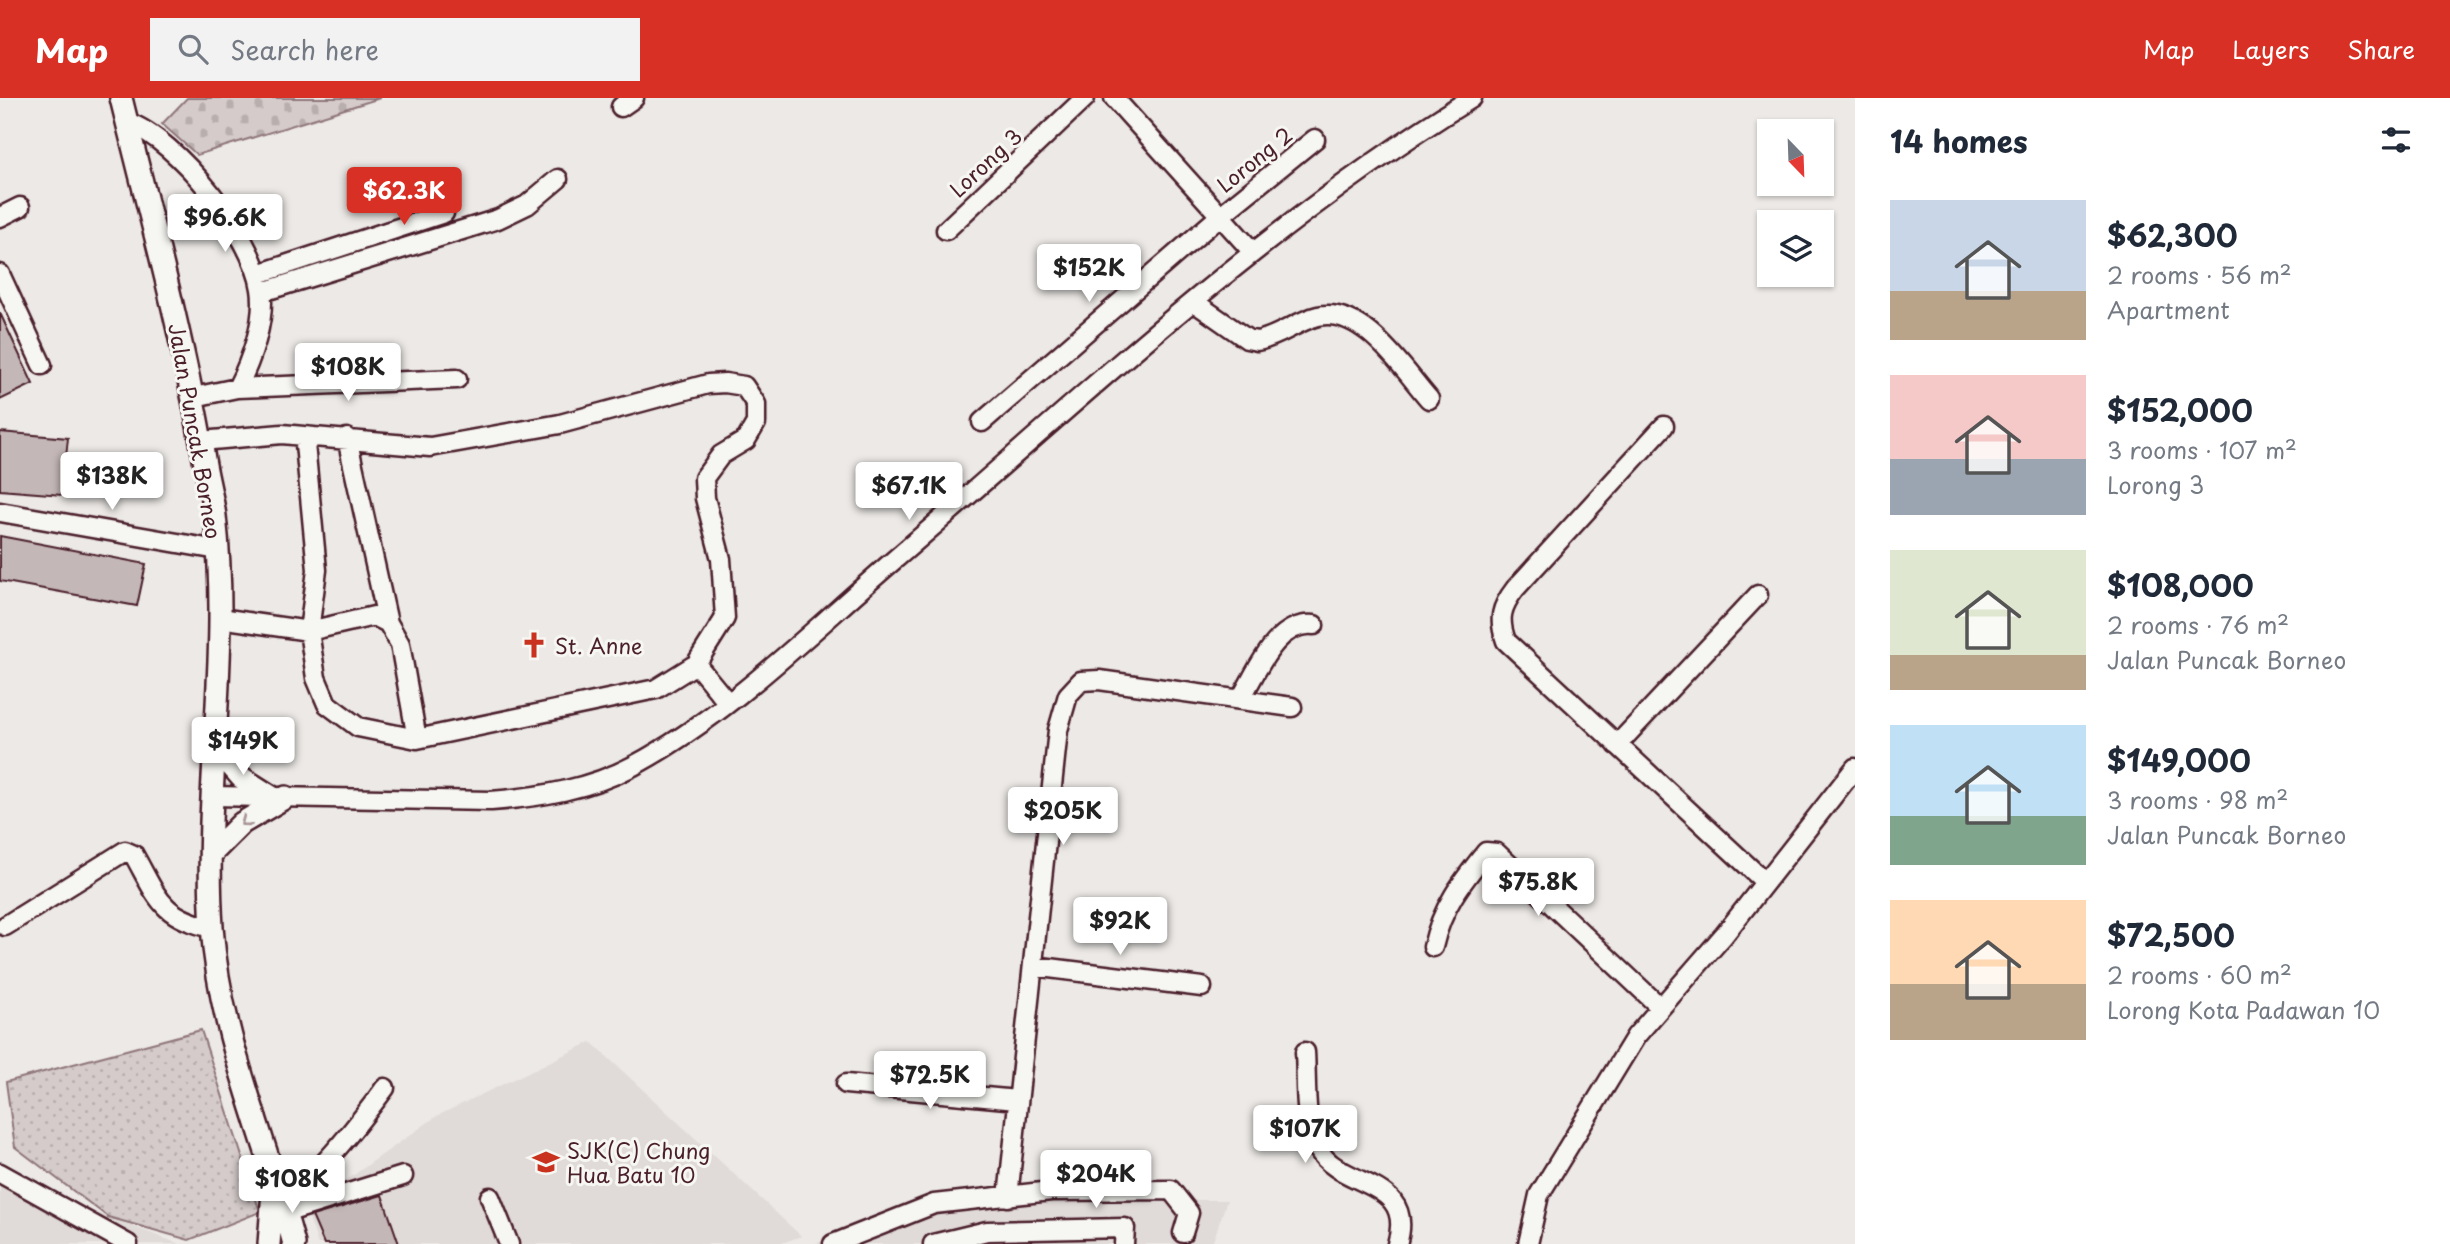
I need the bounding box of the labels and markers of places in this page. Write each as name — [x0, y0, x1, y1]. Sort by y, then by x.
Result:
pin: $62.3K — [347, 167, 461, 227]
pin: $96.6K — [168, 194, 282, 254]
pin: $152K — [1040, 244, 1138, 304]
pin: $108K — [299, 344, 397, 403]
pin: $138K — [63, 452, 161, 512]
pin: $67.1K — [852, 462, 966, 522]
place label: St. Anne — [555, 629, 643, 661]
church icon: St. Anne — [519, 630, 549, 660]
pin: $149K — [194, 718, 292, 777]
pin: $205K — [1014, 788, 1112, 847]
pin: $75.8K — [1481, 858, 1595, 918]
pin: $92K — [1079, 898, 1161, 957]
pin: $72.5K — [873, 1052, 987, 1111]
pin: $107K — [1256, 1105, 1354, 1165]
place label: SJK(C) Chung Hua Batu 10 — [567, 1134, 710, 1190]
school or university icon: SJK(C) Chung Hua Batu 10 — [531, 1147, 561, 1177]
pin: $204K — [1047, 1150, 1145, 1210]
pin: $108K — [243, 1156, 341, 1215]

